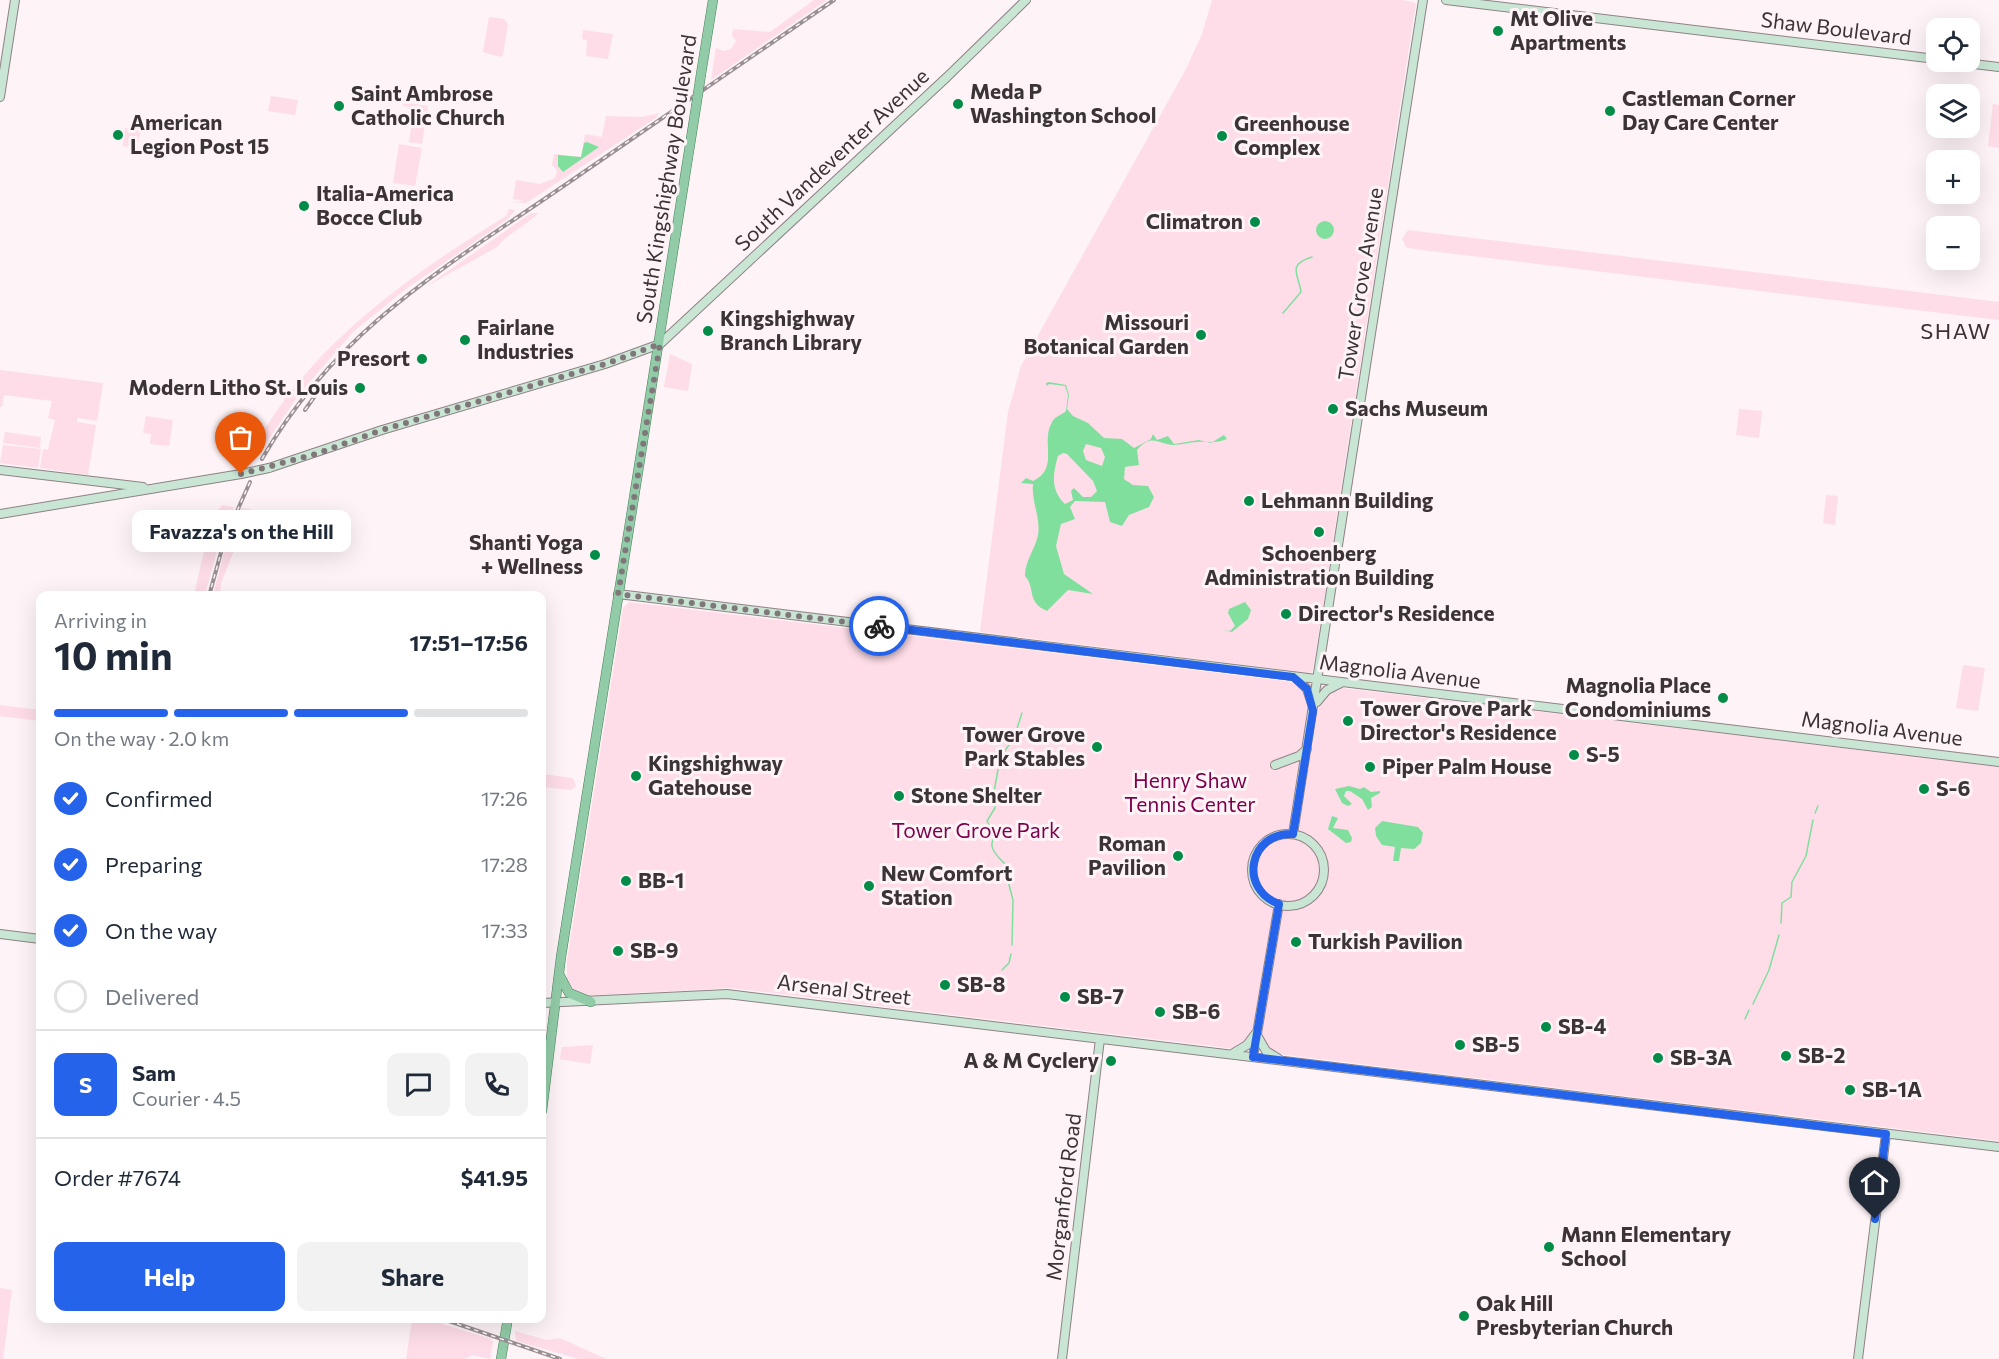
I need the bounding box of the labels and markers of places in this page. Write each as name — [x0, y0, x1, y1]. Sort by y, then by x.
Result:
place label: Mt Olive Apartments — [1510, 5, 1627, 54]
marker: Mt Olive Apartments — [1491, 24, 1505, 38]
place label: Meda P Washington School — [970, 78, 1157, 127]
place label: Saint Ambrose Catholic Church — [351, 80, 505, 129]
place label: Castleman Corner Day Care Center — [1622, 85, 1796, 134]
marker: Meda P Washington School — [951, 97, 965, 111]
marker: Saint Ambrose Catholic Church — [332, 99, 346, 113]
marker: Castleman Corner Day Care Center — [1603, 104, 1617, 118]
place label: American Legion Post 15 — [130, 109, 269, 158]
place label: Greenhouse Complex — [1234, 110, 1349, 159]
marker: American Legion Post 15 — [111, 128, 125, 142]
marker: Greenhouse Complex — [1215, 129, 1229, 143]
place label: Italia-America Bocce Club — [316, 180, 454, 229]
marker: Italia-America Bocce Club — [297, 199, 311, 213]
place label: Climatron — [1146, 208, 1243, 233]
marker: Climatron — [1248, 215, 1262, 229]
place label: Kingshighway Branch Library — [720, 305, 863, 354]
place label: Missouri Botanical Garden — [1023, 309, 1189, 358]
place label: Fairlane Industries — [477, 314, 574, 363]
marker: Kingshighway Branch Library — [701, 324, 715, 338]
marker: Missouri Botanical Garden — [1194, 328, 1208, 342]
marker: Fairlane Industries — [458, 333, 472, 347]
place label: Presort — [337, 345, 410, 370]
marker: Presort — [415, 352, 429, 366]
place label: Modern Litho St. Louis — [128, 374, 348, 399]
marker: Modern Litho St. Louis — [353, 381, 367, 395]
place label: Sachs Museum — [1345, 395, 1488, 420]
marker: Sachs Museum — [1326, 402, 1340, 416]
pin — [215, 412, 266, 474]
place label: Lehmann Building — [1261, 487, 1434, 512]
marker: Lehmann Building — [1242, 494, 1256, 508]
callout: Favazza's on the Hill — [132, 510, 350, 552]
marker: Schoenberg Administration Building — [1312, 525, 1326, 539]
place label: Shanti Yoga + Wellness — [469, 529, 583, 578]
place label: Schoenberg Administration Building — [1204, 540, 1434, 589]
marker: Shanti Yoga + Wellness — [588, 548, 602, 562]
place label: Director's Residence — [1298, 600, 1495, 625]
marker: Director's Residence — [1279, 607, 1293, 621]
place label: Magnolia Place Condominiums — [1565, 672, 1711, 721]
marker: Magnolia Place Condominiums — [1716, 691, 1730, 705]
place label: Tower Grove Park Director's Residence — [1360, 695, 1557, 744]
marker: Tower Grove Park Director's Residence — [1341, 714, 1355, 728]
place label: Tower Grove Park Stables — [962, 721, 1085, 770]
marker: Tower Grove Park Stables — [1090, 740, 1104, 754]
place label: S-5 — [1586, 741, 1620, 766]
marker: S-5 — [1567, 748, 1581, 762]
place label: Kingshighway Gatehouse — [648, 750, 783, 799]
place label: Piper Palm House — [1382, 753, 1552, 778]
marker: Piper Palm House — [1363, 760, 1377, 774]
marker: Kingshighway Gatehouse — [629, 769, 643, 783]
place label: S-6 — [1936, 775, 1971, 800]
place label: Stone Shelter — [911, 782, 1042, 807]
marker: S-6 — [1917, 782, 1931, 796]
marker: Stone Shelter — [892, 789, 906, 803]
place label: Roman Pavilion — [1088, 830, 1166, 879]
marker: Roman Pavilion — [1171, 849, 1185, 863]
place label: New Comfort Station — [881, 860, 1013, 909]
place label: BB-1 — [638, 867, 684, 892]
marker: BB-1 — [619, 874, 633, 888]
marker: New Comfort Station — [862, 879, 876, 893]
place label: Turkish Pavilion — [1308, 928, 1463, 953]
marker: Turkish Pavilion — [1289, 935, 1303, 949]
place label: SB-9 — [630, 937, 678, 962]
marker: SB-9 — [611, 944, 625, 958]
place label: SB-8 — [957, 971, 1005, 996]
marker: SB-8 — [938, 978, 952, 992]
place label: SB-7 — [1077, 983, 1124, 1008]
marker: SB-7 — [1058, 990, 1072, 1004]
place label: SB-6 — [1172, 998, 1220, 1023]
marker: SB-6 — [1153, 1005, 1167, 1019]
place label: SB-4 — [1558, 1013, 1606, 1038]
marker: SB-4 — [1539, 1020, 1553, 1034]
place label: SB-5 — [1472, 1031, 1520, 1056]
marker: SB-5 — [1453, 1038, 1467, 1052]
place label: SB-2 — [1798, 1042, 1845, 1067]
place label: SB-3A — [1670, 1044, 1732, 1069]
place label: A & M Cyclery — [963, 1047, 1099, 1072]
marker: SB-2 — [1779, 1049, 1793, 1063]
marker: SB-3A — [1651, 1051, 1665, 1065]
marker: A & M Cyclery — [1104, 1054, 1118, 1068]
place label: SB-1A — [1862, 1076, 1922, 1101]
marker: SB-1A — [1843, 1083, 1857, 1097]
pin — [1849, 1157, 1900, 1219]
place label: Mann Elementary School — [1561, 1221, 1732, 1270]
marker: Mann Elementary School — [1542, 1240, 1556, 1254]
place label: Oak Hill Presbyterian Church — [1476, 1290, 1673, 1339]
marker: Oak Hill Presbyterian Church — [1457, 1309, 1471, 1323]

